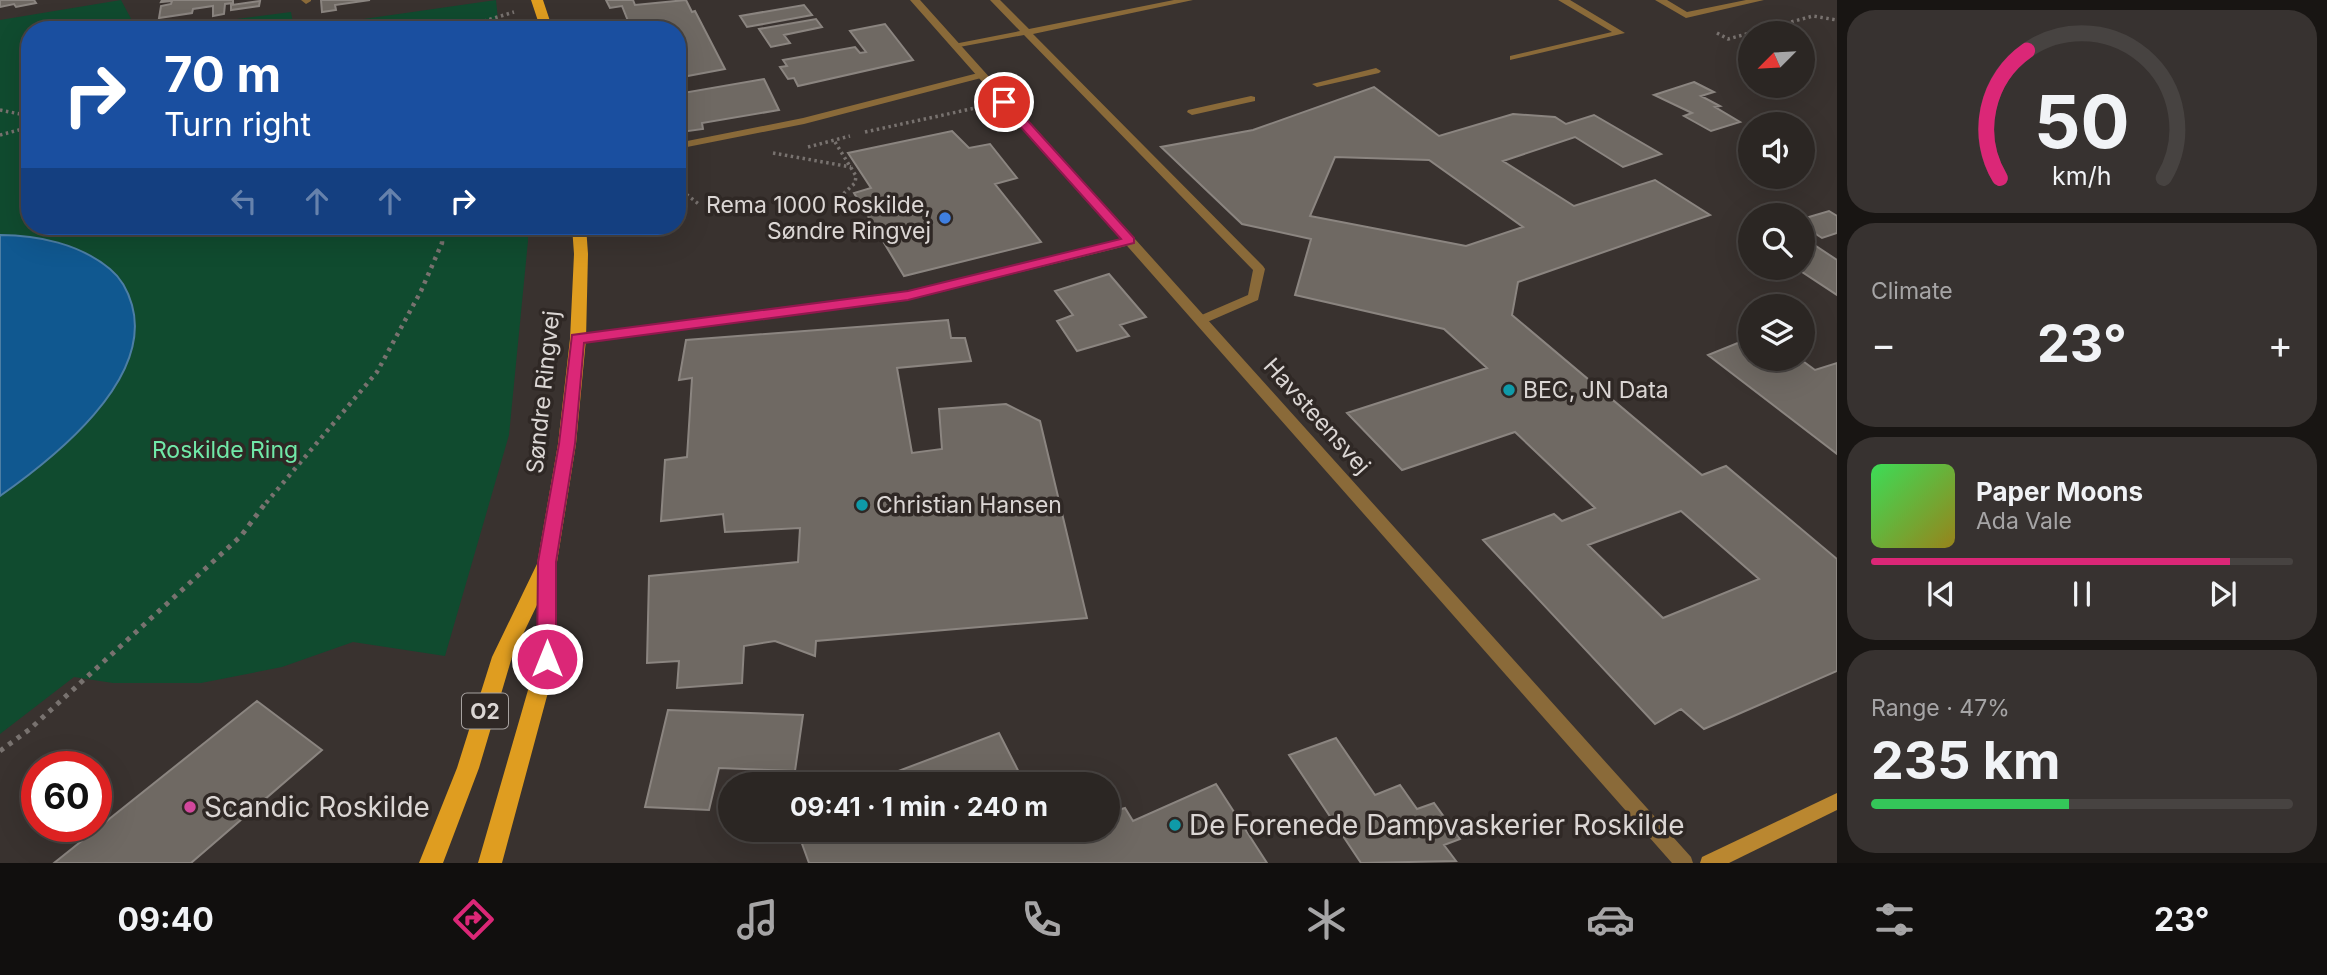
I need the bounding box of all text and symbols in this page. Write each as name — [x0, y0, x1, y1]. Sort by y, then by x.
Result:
north arrow — [1738, 21, 1815, 98]
map controls — [1738, 21, 1815, 371]
text: 70 m — [164, 45, 281, 104]
icon: right — [49, 49, 140, 140]
pin — [974, 72, 1034, 132]
text: 50 — [2034, 77, 2130, 166]
icon: arrive — [985, 83, 1023, 121]
text: Turn right — [164, 105, 311, 144]
button: sound — [1738, 112, 1815, 189]
text: km/h — [2052, 160, 2112, 190]
icon: left — [225, 182, 263, 220]
icon: ahead — [298, 182, 336, 220]
icon: ahead — [371, 182, 409, 220]
icon: right — [444, 182, 482, 220]
place label: Rema 1000 Roskilde, Søndre Ringvej — [706, 191, 931, 245]
button: search — [1738, 203, 1815, 280]
marker: Rema 1000 Roskilde, Søndre Ringvej — [937, 210, 953, 226]
text: Climate — [1871, 277, 1953, 305]
button: layers — [1738, 294, 1815, 371]
street label: Søndre Ringvej — [521, 309, 565, 475]
text: 23° — [2037, 312, 2127, 375]
text: − — [1871, 321, 1896, 367]
text: + — [2268, 321, 2293, 367]
street label: Havsteensvej — [1258, 352, 1376, 480]
place label: BEC, JN Data — [1523, 376, 1669, 404]
marker: BEC, JN Data — [1501, 382, 1517, 398]
park label: Roskilde Ring — [152, 436, 298, 464]
text: Paper Moons — [1976, 476, 2143, 507]
place label: Christian Hansen — [876, 491, 1062, 519]
marker: Christian Hansen — [854, 497, 870, 513]
text: Ada Vale — [1976, 507, 2072, 535]
icon: previous — [1922, 575, 1960, 613]
icon: pause — [2063, 575, 2101, 613]
icon: next — [2204, 575, 2242, 613]
position arrow — [510, 622, 584, 696]
road number: O2 — [462, 694, 508, 728]
text: Range · 47% — [1871, 694, 2010, 722]
text: 235 km — [1871, 729, 2061, 792]
speed limit sign: 60 — [21, 751, 112, 842]
place label: Scandic Roskilde — [204, 790, 430, 824]
text: 09:41 · 1 min · 240 m — [790, 791, 1048, 822]
marker: Scandic Roskilde — [182, 799, 198, 815]
place label: De Forenede Dampvaskerier Roskilde — [1189, 808, 1685, 842]
marker: De Forenede Dampvaskerier Roskilde — [1167, 817, 1183, 833]
icon: directions — [449, 895, 498, 944]
icon: music — [733, 895, 782, 944]
icon: phone — [1017, 895, 1066, 944]
icon: climate — [1302, 895, 1351, 944]
icon: car — [1586, 895, 1635, 944]
icon: filters — [1870, 895, 1919, 944]
text: 09:40 — [118, 900, 214, 939]
text: 23° — [2154, 900, 2209, 939]

